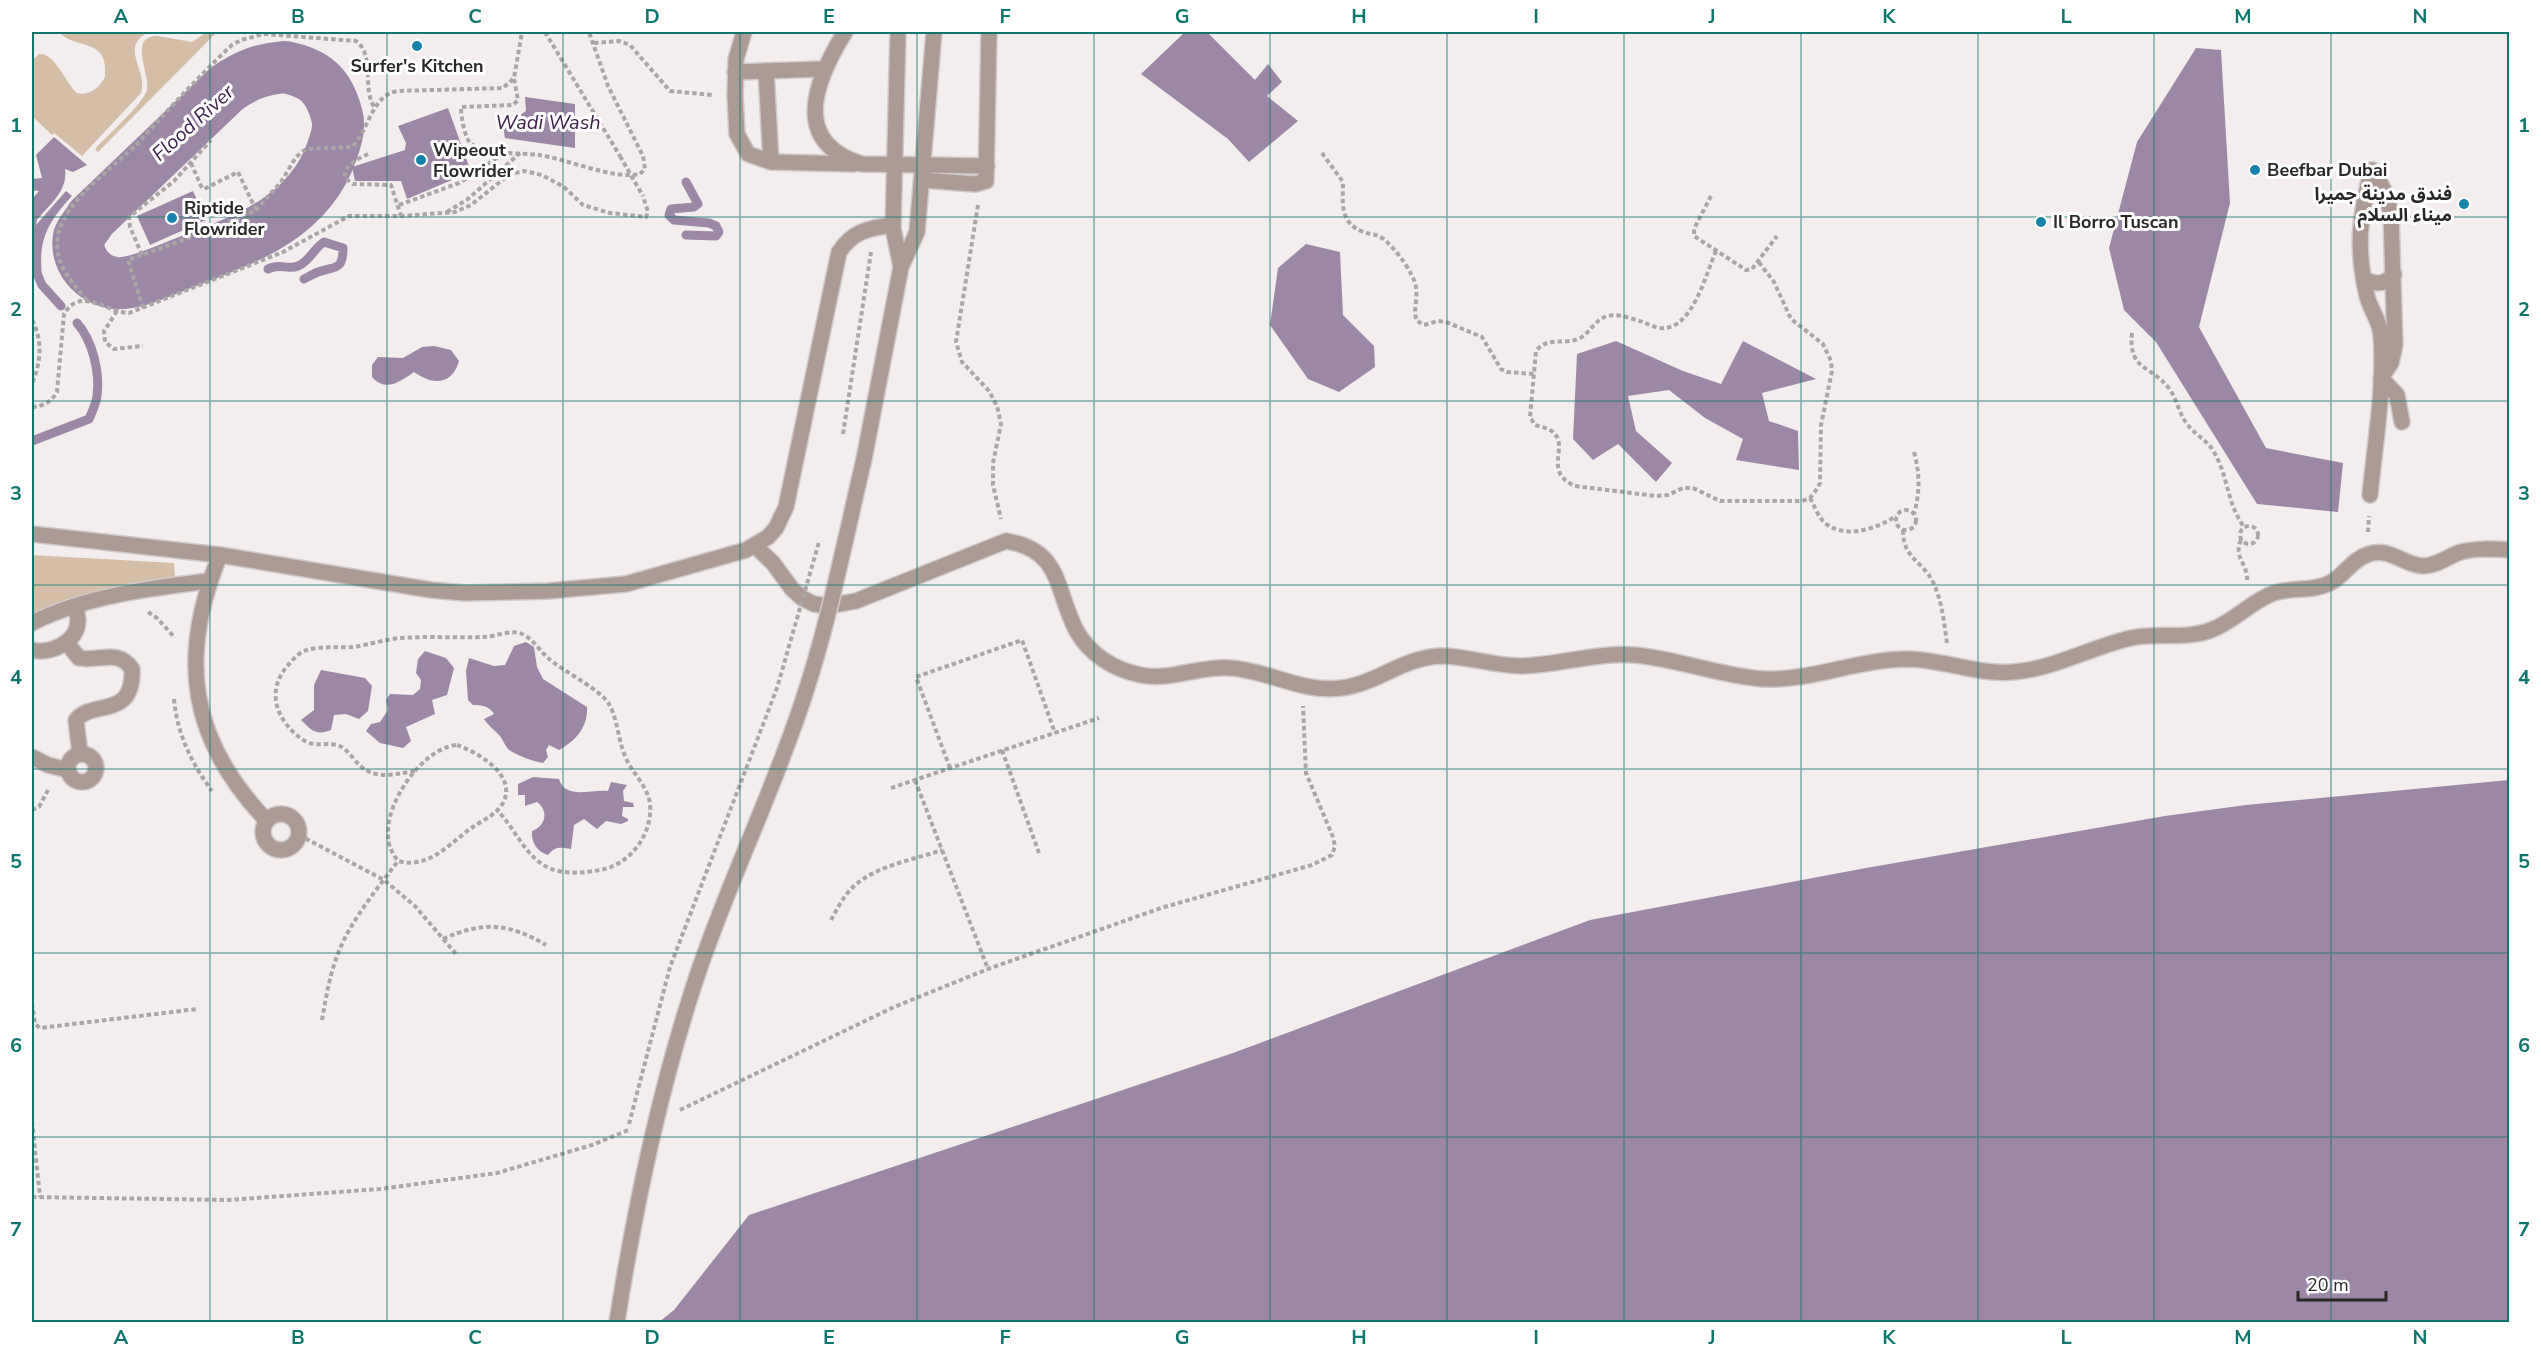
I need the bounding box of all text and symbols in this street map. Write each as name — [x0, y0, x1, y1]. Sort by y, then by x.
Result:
text: A — [114, 3, 129, 30]
text: B — [291, 3, 305, 30]
text: C — [468, 3, 482, 30]
text: D — [644, 3, 660, 30]
text: E — [823, 3, 835, 30]
text: F — [999, 3, 1011, 30]
text: G — [1175, 3, 1189, 30]
text: H — [1351, 3, 1367, 30]
text: I — [1533, 3, 1539, 30]
text: J — [1707, 3, 1716, 30]
text: K — [1882, 3, 1896, 30]
text: L — [2060, 3, 2072, 30]
text: M — [2234, 3, 2252, 30]
text: N — [2413, 3, 2427, 30]
marker: Surfer's Kitchen — [410, 39, 424, 53]
place label: Surfer's Kitchen — [350, 54, 484, 78]
water label: Flood River — [146, 78, 240, 167]
water label: Wadi Wash — [495, 109, 601, 136]
text: 1 — [10, 112, 22, 139]
text: 1 — [2518, 112, 2530, 139]
place label: Wipeout Flowrider — [433, 138, 514, 183]
marker: Wipeout Flowrider — [414, 153, 428, 167]
place label: Beefbar Dubai — [2267, 158, 2387, 182]
marker: Beefbar Dubai — [2248, 163, 2262, 177]
place label: فندق مدينة جميرا ميناء السلام — [2314, 182, 2452, 228]
place label: Riptide Flowrider — [184, 196, 265, 241]
marker: فندق مدينة جميرا ميناء السلام — [2457, 197, 2471, 211]
place label: Il Borro Tuscan — [2053, 210, 2178, 234]
marker: Riptide Flowrider — [165, 211, 179, 225]
marker: Il Borro Tuscan — [2034, 215, 2048, 229]
text: 2 — [10, 296, 22, 323]
text: 2 — [2518, 296, 2530, 323]
text: 3 — [10, 480, 22, 507]
text: 3 — [2518, 480, 2530, 507]
text: 4 — [10, 664, 22, 691]
text: 4 — [2518, 664, 2530, 691]
text: 5 — [10, 848, 22, 875]
text: 5 — [2518, 848, 2530, 875]
text: 6 — [10, 1032, 22, 1059]
text: 6 — [2518, 1032, 2530, 1059]
text: 7 — [10, 1216, 22, 1243]
text: 7 — [2518, 1216, 2530, 1243]
scale bar — [2298, 1264, 2386, 1302]
text: 20 m — [2307, 1273, 2349, 1297]
text: A — [114, 1324, 129, 1351]
text: B — [291, 1324, 305, 1351]
text: C — [468, 1324, 482, 1351]
text: D — [644, 1324, 660, 1351]
text: E — [823, 1324, 835, 1351]
text: F — [999, 1324, 1011, 1351]
text: G — [1175, 1324, 1189, 1351]
text: H — [1351, 1324, 1367, 1351]
text: I — [1533, 1324, 1539, 1351]
text: J — [1707, 1324, 1716, 1351]
text: K — [1882, 1324, 1896, 1351]
text: L — [2060, 1324, 2072, 1351]
text: M — [2234, 1324, 2252, 1351]
text: N — [2413, 1324, 2427, 1351]

